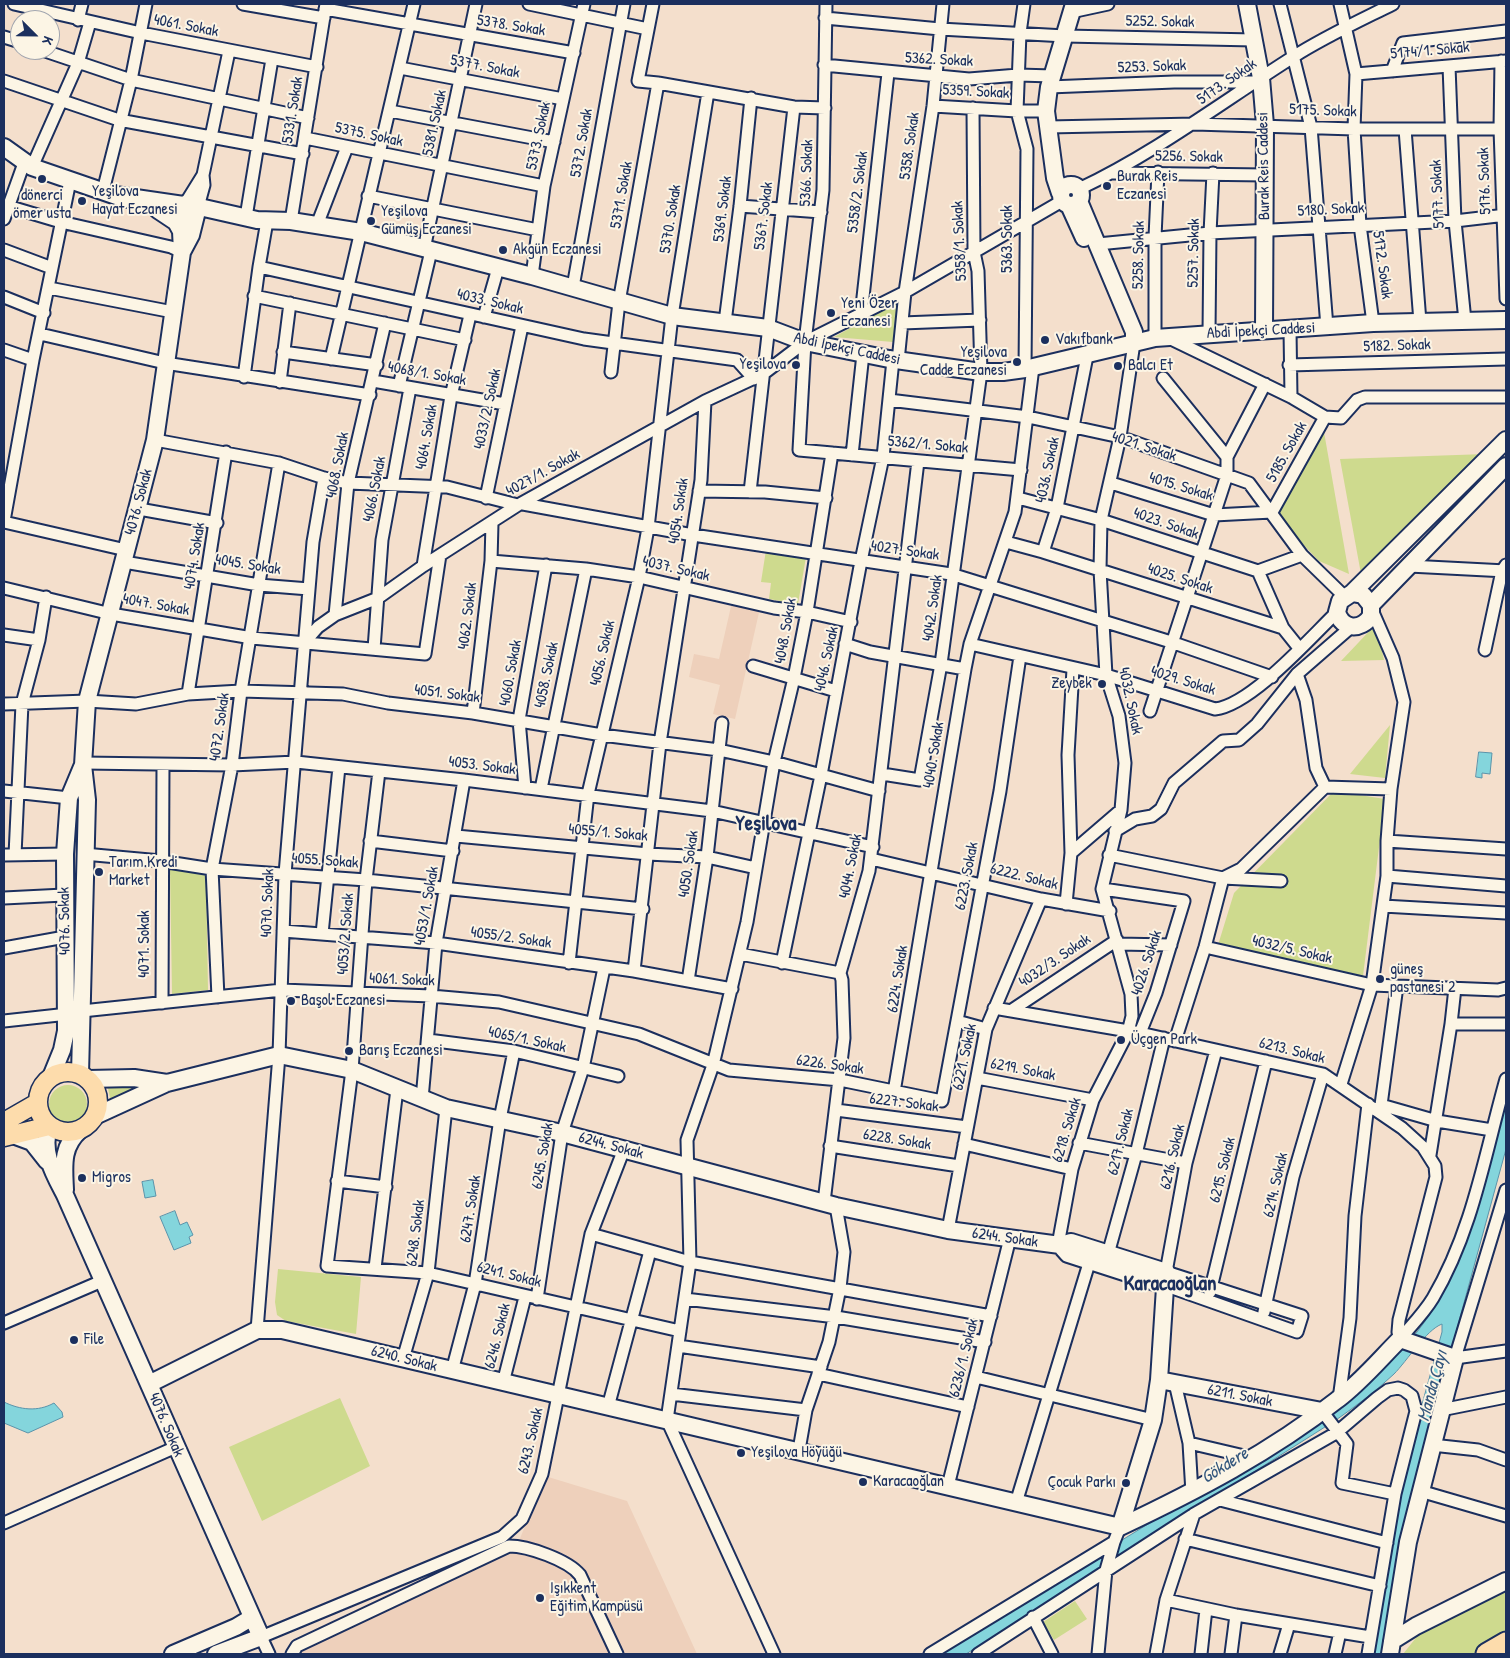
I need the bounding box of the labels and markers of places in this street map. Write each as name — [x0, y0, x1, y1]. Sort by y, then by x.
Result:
place label: Burak Reis Eczanesi — [1117, 167, 1178, 205]
marker: dönerci ömer usta — [36, 173, 48, 185]
marker: Burak Reis Eczanesi — [1101, 180, 1113, 192]
place label: Yeşilova Hayat Eczanesi — [92, 182, 178, 220]
place label: dönerci ömer usta — [13, 186, 71, 224]
marker: Yeşilova Hayat Eczanesi — [76, 195, 88, 207]
place label: Yeşilova Gümüş Eczanesi — [381, 202, 472, 240]
marker: Yeşilova Gümüş Eczanesi — [365, 215, 377, 227]
place label: Akgün Eczanesi — [513, 240, 602, 260]
marker: Akgün Eczanesi — [497, 244, 509, 256]
place label: Yeni Özer Eczanesi — [841, 294, 897, 332]
marker: Yeni Özer Eczanesi — [825, 307, 837, 319]
place label: Vakıfbank — [1055, 330, 1113, 350]
marker: Vakıfbank — [1039, 334, 1051, 346]
place label: Yeşilova Cadde Eczanesi — [920, 343, 1007, 381]
place label: Yeşilova — [739, 355, 786, 375]
marker: Yeşilova Cadde Eczanesi — [1011, 356, 1023, 368]
place label: Balcı Et — [1128, 356, 1173, 376]
marker: Yeşilova — [790, 359, 802, 371]
marker: Balcı Et — [1112, 360, 1124, 372]
place label: Zeybek — [1051, 674, 1092, 694]
marker: Zeybek — [1096, 678, 1108, 690]
place label: Tarım Kredi Market — [109, 853, 178, 891]
marker: Tarım Kredi Market — [93, 866, 105, 878]
place label: güneş pastanesi 2 — [1390, 960, 1456, 998]
marker: güneş pastanesi 2 — [1374, 973, 1386, 985]
place label: Başol Eczanesi — [301, 991, 386, 1011]
marker: Başol Eczanesi — [285, 995, 297, 1007]
place label: Üçgen Park — [1131, 1030, 1197, 1050]
marker: Üçgen Park — [1115, 1034, 1127, 1046]
place label: Barış Eczanesi — [359, 1041, 443, 1061]
marker: Barış Eczanesi — [343, 1045, 355, 1057]
place label: Migros — [92, 1168, 131, 1188]
marker: Migros — [76, 1172, 88, 1184]
place label: File — [84, 1330, 104, 1350]
marker: File — [68, 1334, 80, 1346]
place label: Yeşilova Höyüğü — [751, 1443, 842, 1463]
marker: Yeşilova Höyüğü — [735, 1447, 747, 1459]
place label: Karacaoğlan — [873, 1472, 944, 1492]
place label: Çocuk Parkı — [1048, 1473, 1116, 1493]
marker: Karacaoğlan — [857, 1476, 869, 1488]
marker: Çocuk Parkı — [1120, 1477, 1132, 1489]
place label: Işıkkent Eğitim Kampüsü — [550, 1579, 643, 1617]
marker: Işıkkent Eğitim Kampüsü — [534, 1592, 546, 1604]

